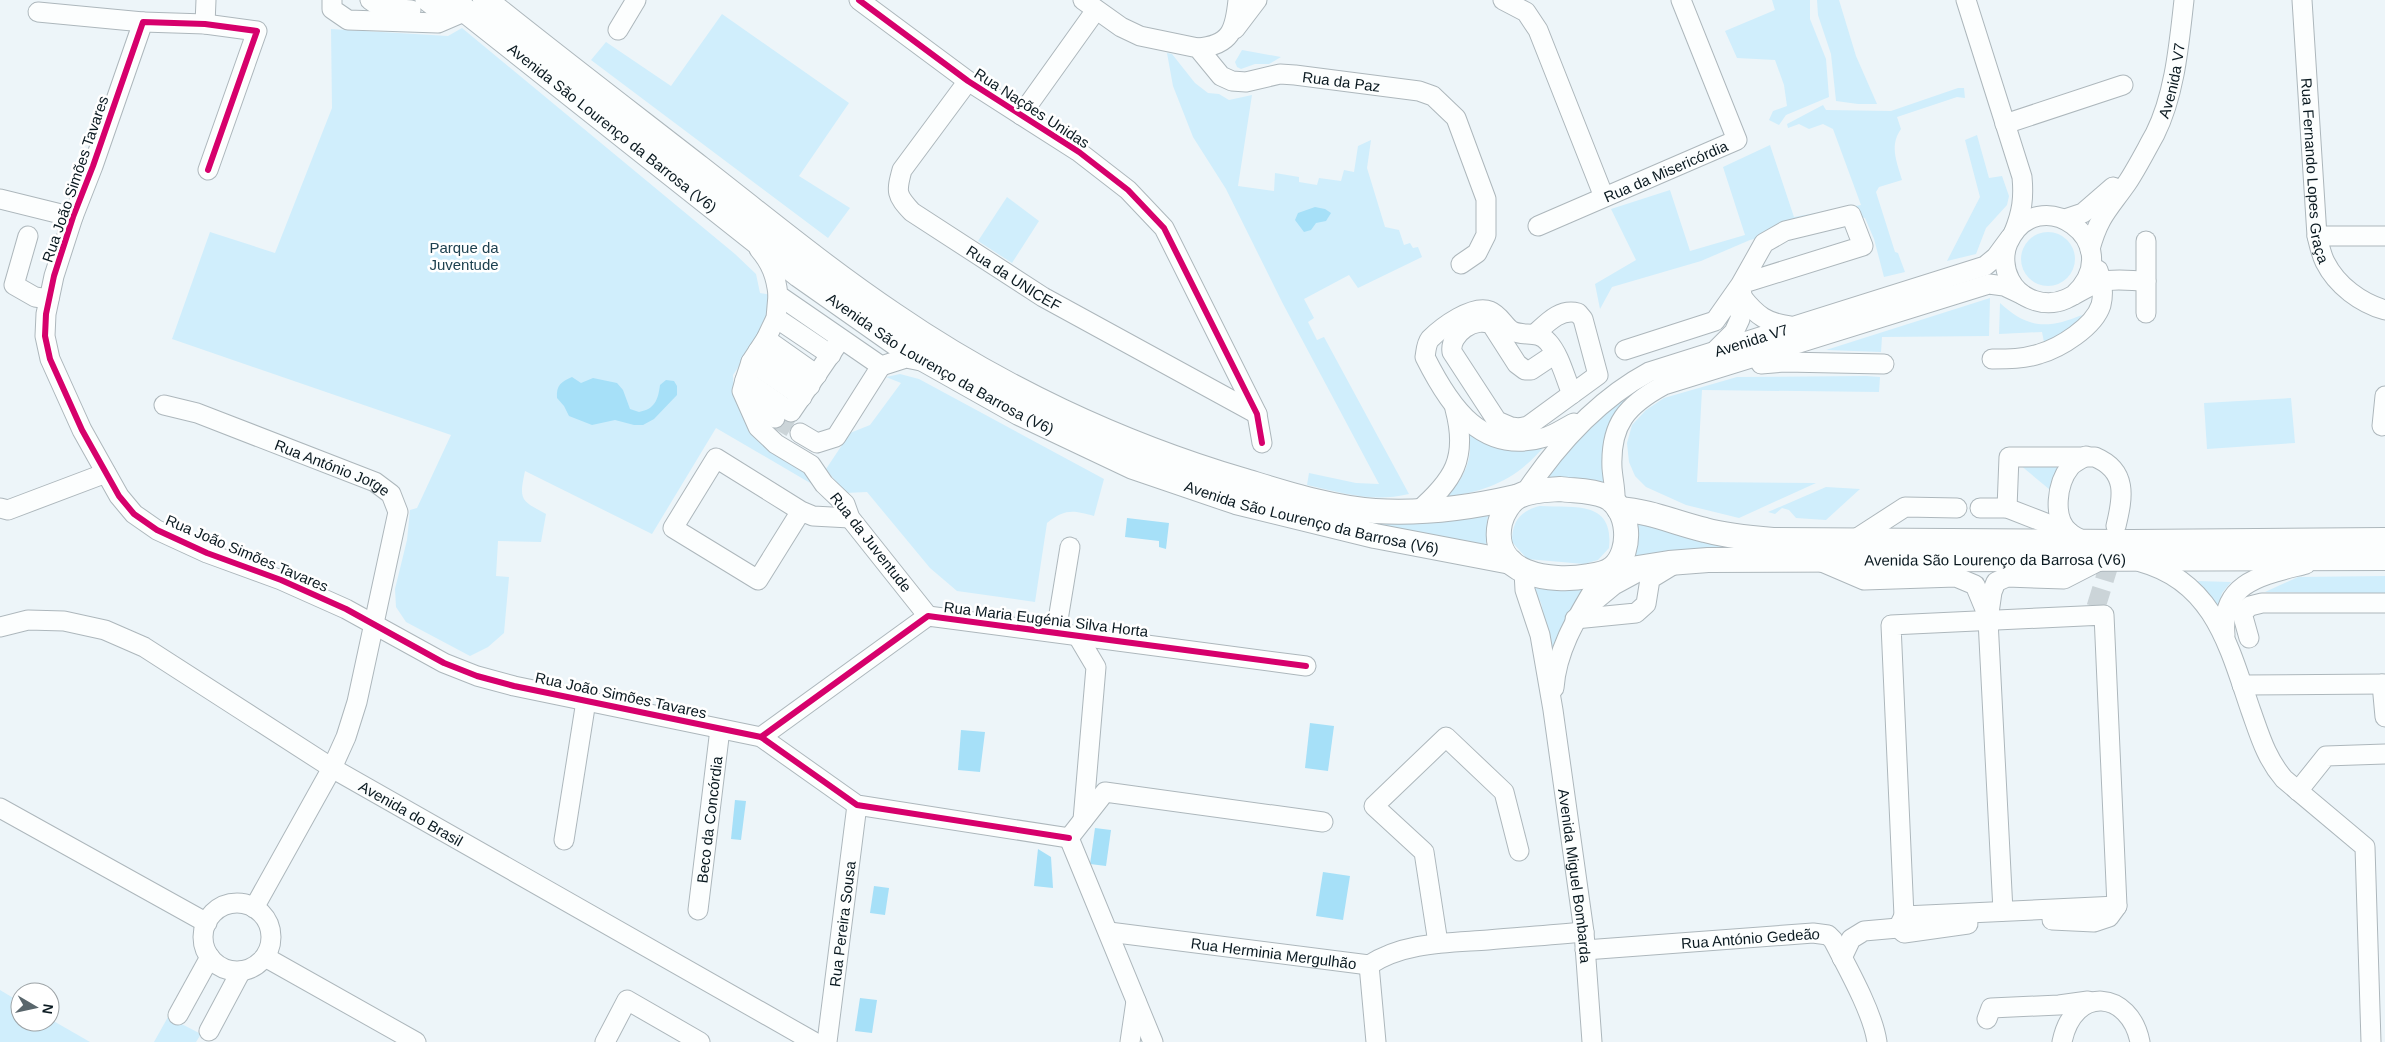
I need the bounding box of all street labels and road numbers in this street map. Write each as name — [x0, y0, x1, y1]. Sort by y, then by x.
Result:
street label: Avenida São Lourenço da Barrosa (V6) — [505, 39, 720, 215]
street label: Avenida V7 — [2154, 42, 2187, 120]
street label: Rua Nações Unidas — [971, 65, 1093, 151]
street label: Rua da Paz — [1301, 68, 1381, 94]
street label: Rua Fernando Lopes Graça — [2298, 77, 2333, 266]
street label: Rua João Simões Tavares — [39, 94, 111, 264]
street label: Rua da Misericórdia — [1601, 136, 1731, 205]
street label: Rua da UNICEF — [964, 241, 1064, 314]
street label: Avenida São Lourenço da Barrosa (V6) — [824, 289, 1057, 437]
street label: Avenida V7 — [1712, 320, 1790, 359]
street label: Rua António Jorge — [273, 436, 394, 499]
street label: Avenida São Lourenço da Barrosa (V6) — [1183, 477, 1440, 557]
street label: Rua da Juventude — [827, 489, 915, 595]
street label: Rua João Simões Tavares — [163, 511, 331, 595]
street label: Avenida São Lourenço da Barrosa (V6) — [1864, 550, 2126, 568]
street label: Rua Maria Eugénia Silva Horta — [943, 598, 1150, 640]
street label: Rua João Simões Tavares — [534, 669, 708, 721]
street label: Beco da Concórdia — [693, 755, 725, 884]
street label: Avenida do Brasil — [356, 777, 466, 849]
street label: Avenida Miguel Bombarda — [1556, 788, 1595, 964]
street label: Rua Pereira Sousa — [826, 859, 858, 988]
street label: Rua António Gedeão — [1680, 924, 1821, 951]
street label: Rua Herminia Mergulhão — [1190, 934, 1358, 972]

